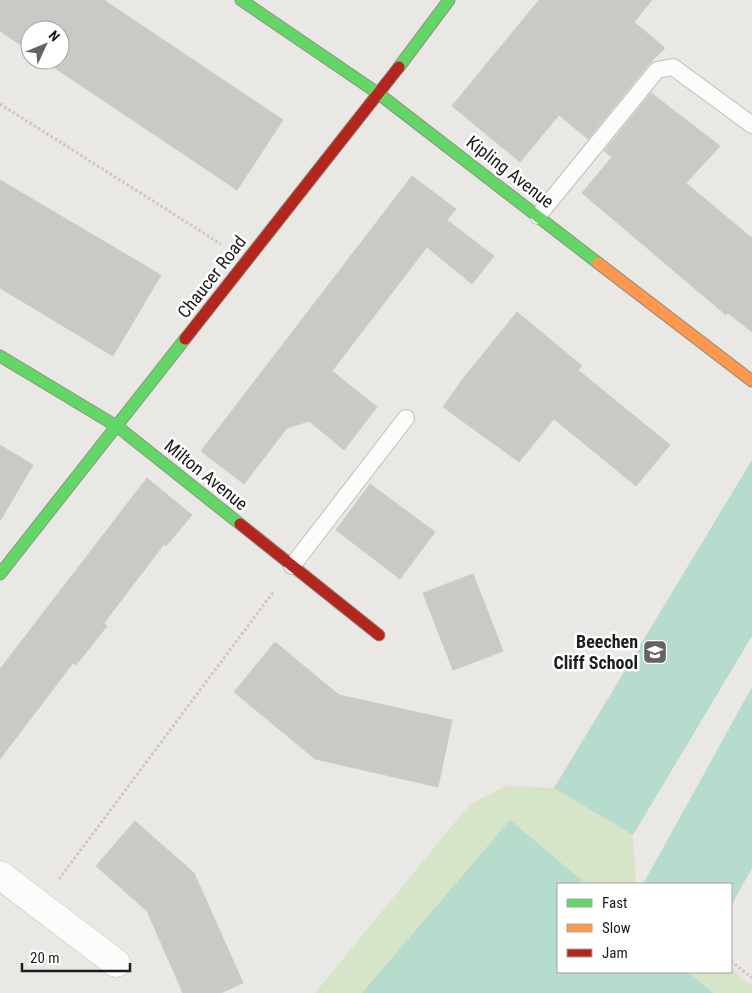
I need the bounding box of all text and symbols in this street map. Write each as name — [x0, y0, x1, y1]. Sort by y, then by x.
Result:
north arrow — [20, 20, 70, 70]
text: N — [46, 27, 63, 45]
street label: Kipling Avenue — [463, 131, 558, 212]
street label: Chaucer Road — [173, 231, 250, 322]
street label: Milton Avenue — [161, 435, 252, 514]
place label: Beechen Cliff School — [553, 631, 638, 673]
school or university icon: Beechen Cliff School — [642, 639, 668, 665]
legend — [557, 883, 732, 973]
text: Fast — [602, 894, 627, 912]
text: Slow — [602, 919, 631, 937]
scale bar — [22, 940, 130, 972]
text: Jam — [602, 944, 628, 962]
text: 20 m — [30, 949, 60, 967]

